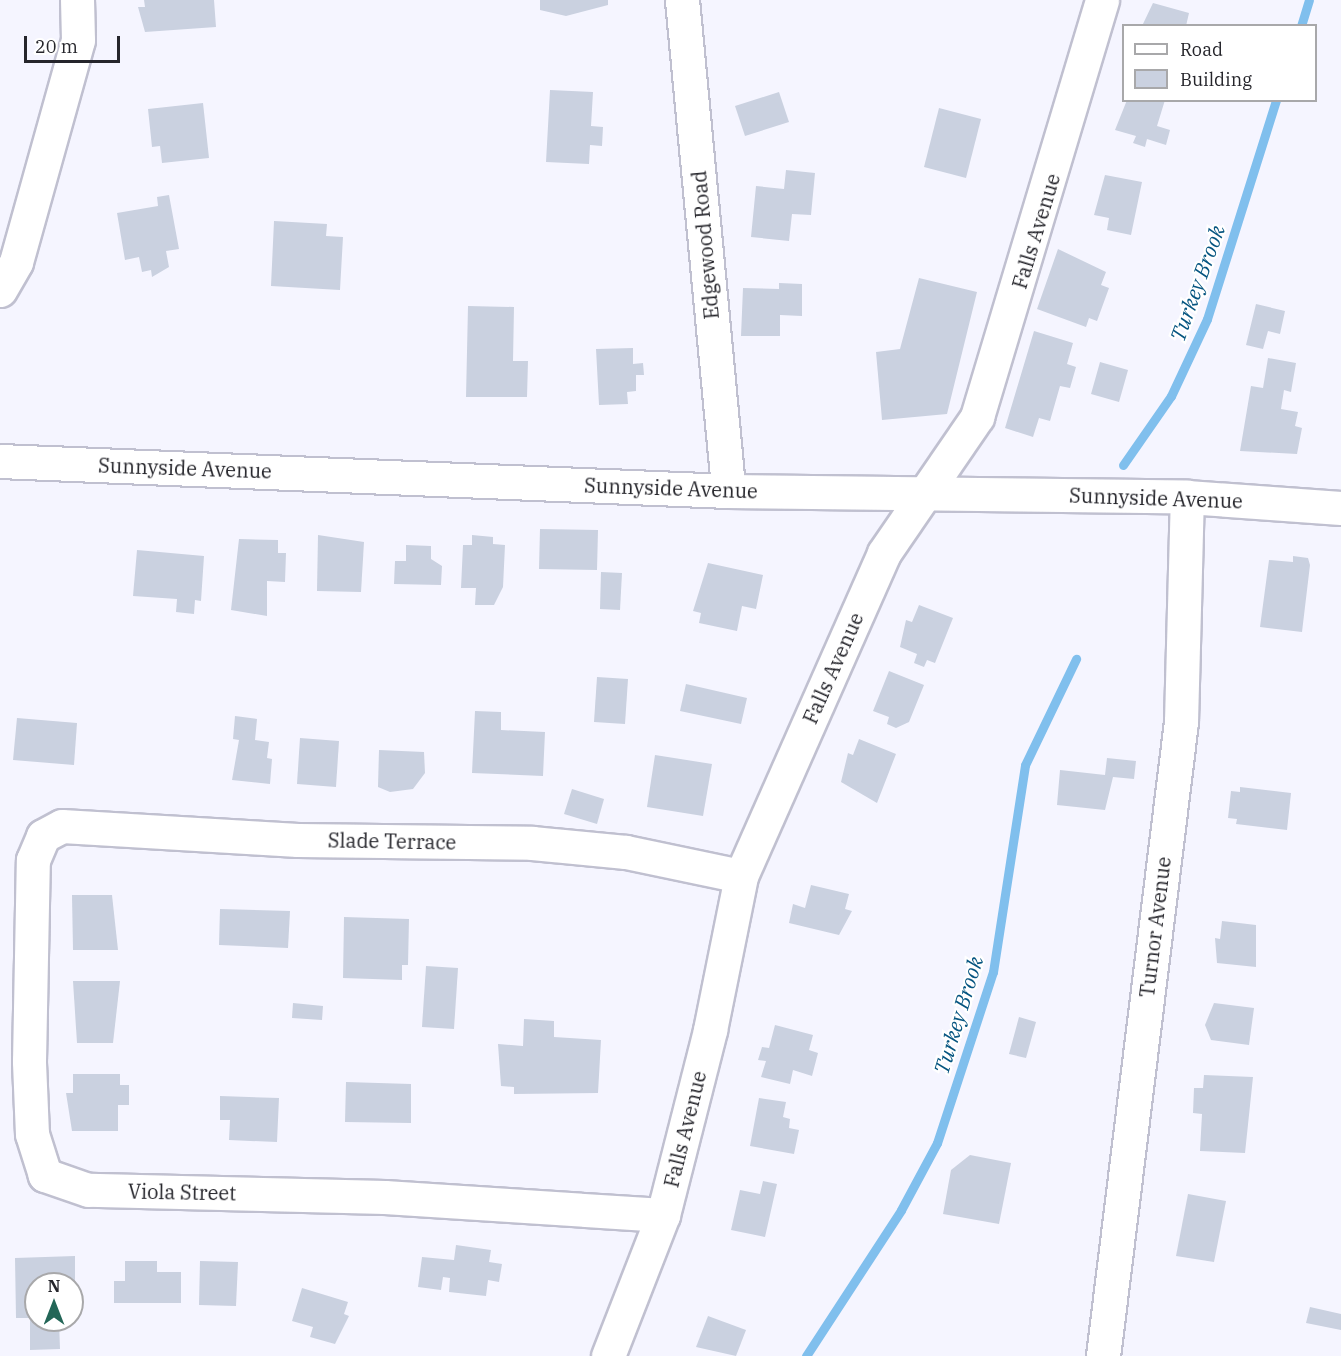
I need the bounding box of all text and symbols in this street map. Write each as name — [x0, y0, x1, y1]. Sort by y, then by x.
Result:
scale bar — [27, 24, 123, 62]
legend — [1122, 24, 1317, 102]
text: 20 m — [35, 35, 78, 58]
text: Road — [1180, 38, 1223, 61]
text: Building — [1180, 68, 1252, 91]
street label: Edgewood Road — [687, 170, 723, 320]
street label: Falls Avenue — [1007, 170, 1065, 292]
water label: Turkey Brook — [1164, 221, 1230, 345]
street label: Sunnyside Avenue — [98, 453, 272, 483]
street label: Sunnyside Avenue — [584, 473, 758, 503]
street label: Sunnyside Avenue — [1069, 483, 1243, 513]
street label: Falls Avenue — [798, 609, 868, 727]
street label: Slade Terrace — [328, 828, 456, 854]
street label: Turnor Avenue — [1134, 855, 1176, 999]
water label: Turkey Brook — [928, 953, 988, 1077]
street label: Falls Avenue — [659, 1068, 711, 1190]
street label: Viola Street — [128, 1179, 236, 1205]
north arrow — [24, 1272, 84, 1332]
text: N — [48, 1276, 60, 1296]

